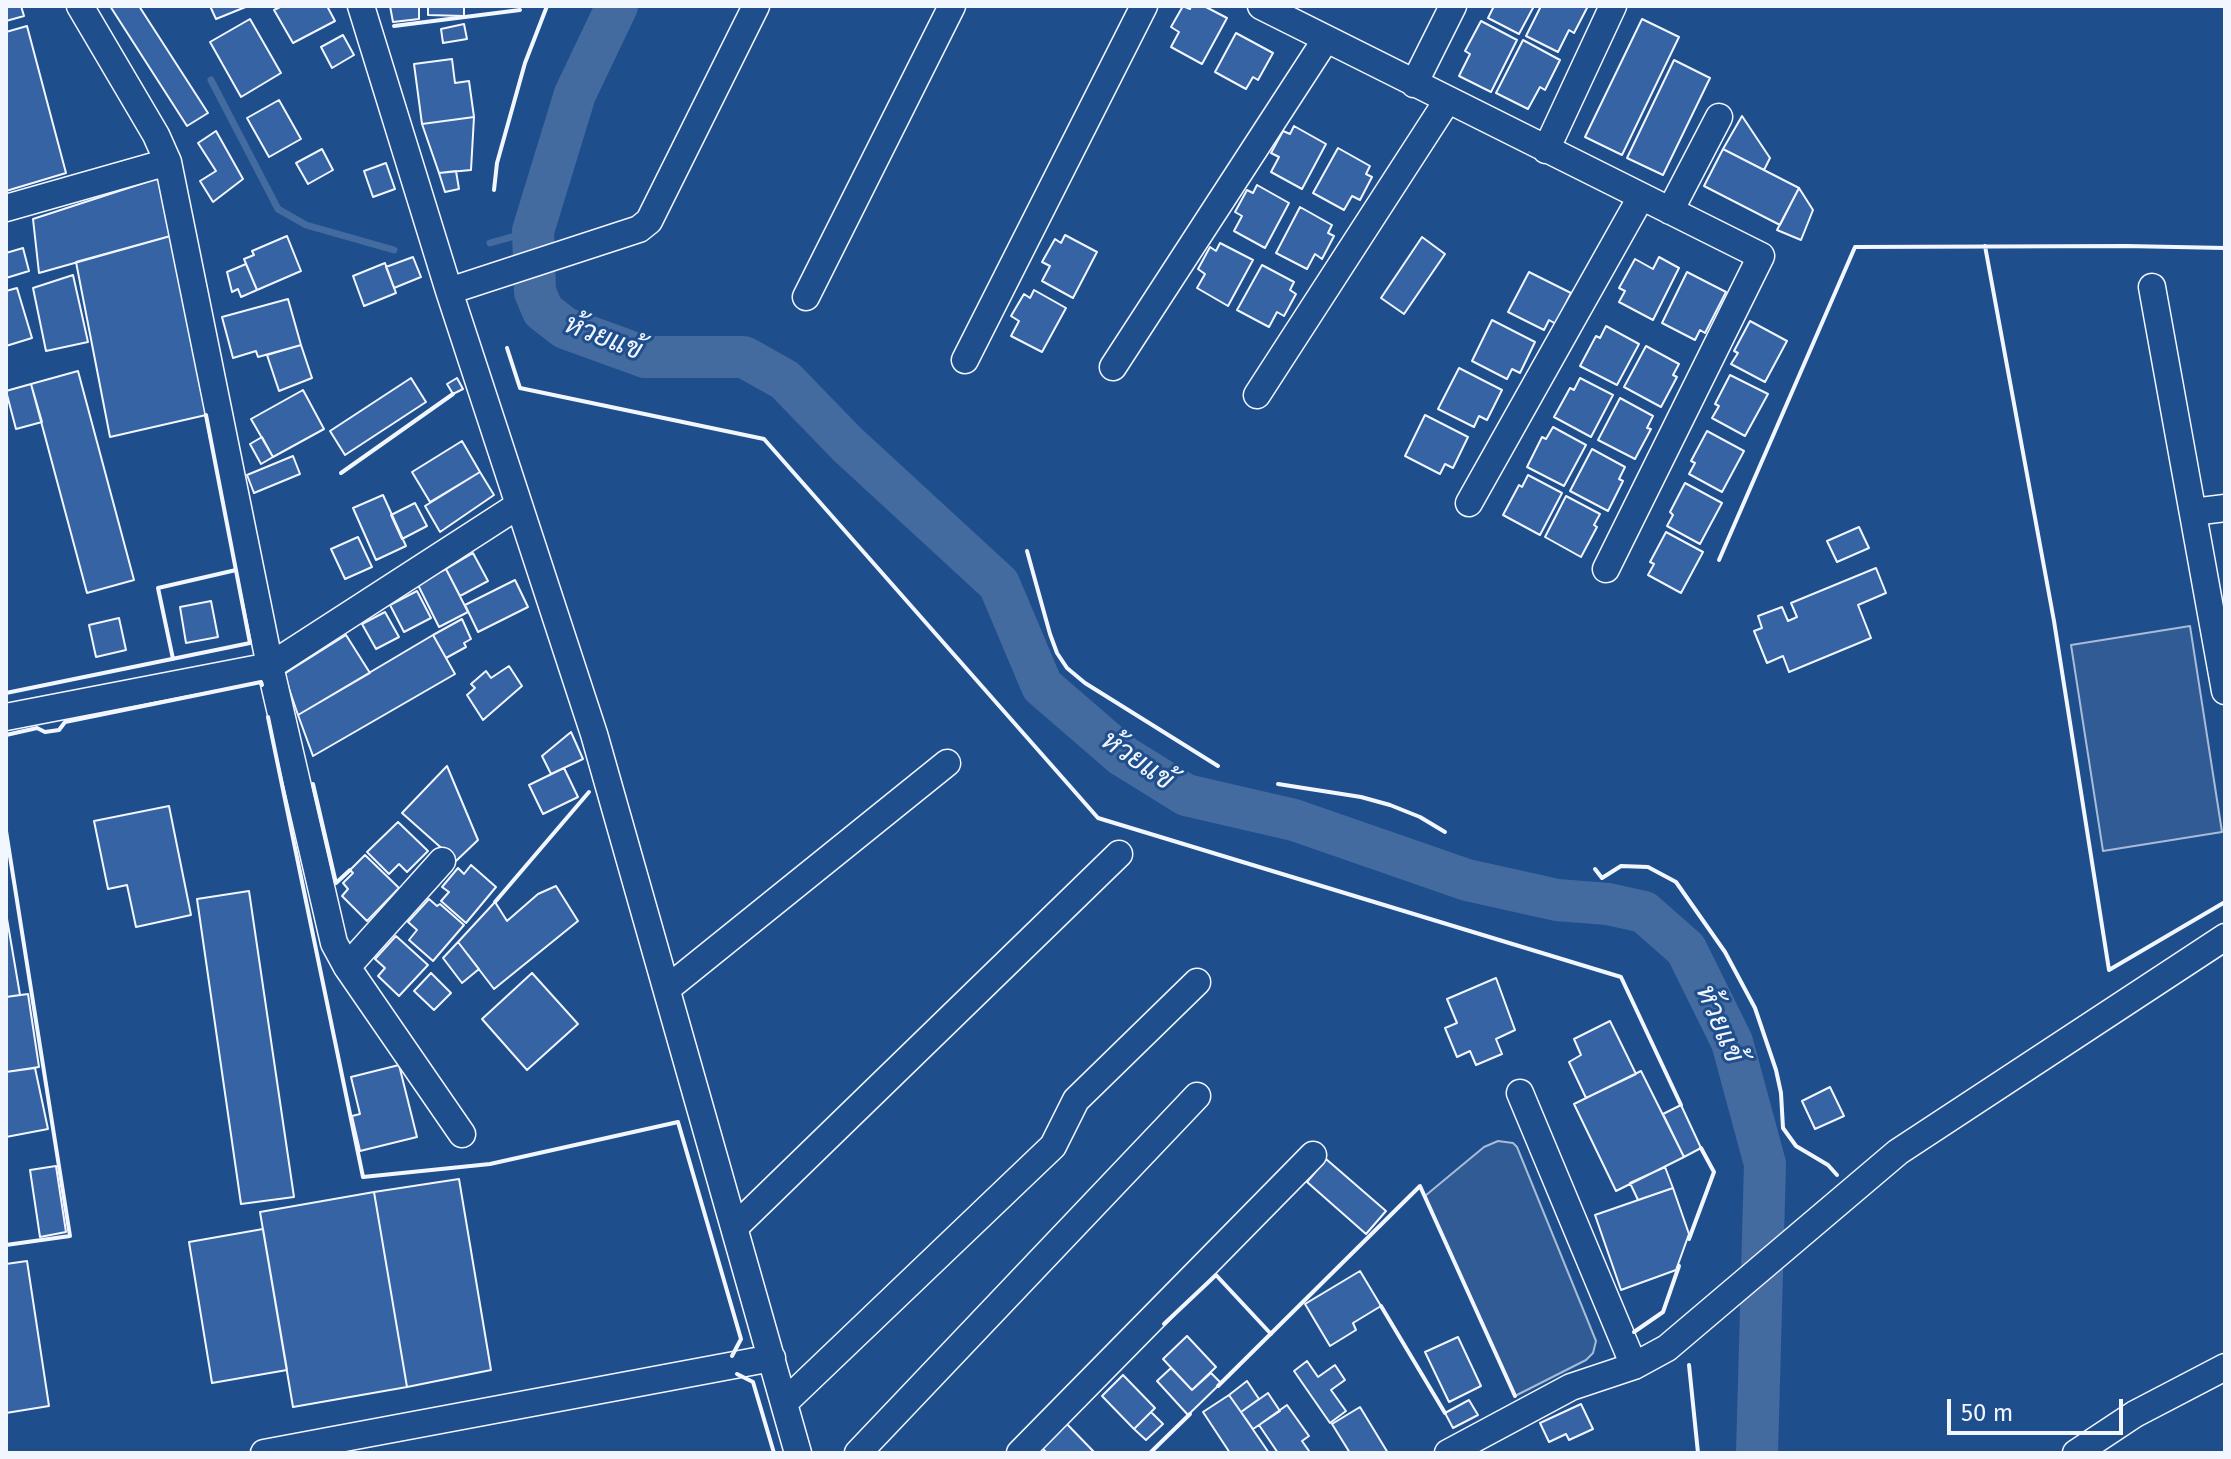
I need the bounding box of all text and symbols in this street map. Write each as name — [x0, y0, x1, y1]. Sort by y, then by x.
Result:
water label: ห้วยแข้ — [559, 308, 647, 368]
water label: ห้วยแข้ — [1094, 724, 1180, 798]
water label: ห้วยแข้ — [1688, 980, 1750, 1068]
scale bar — [1951, 1383, 2127, 1433]
text: 50 m — [1961, 1399, 2013, 1427]

